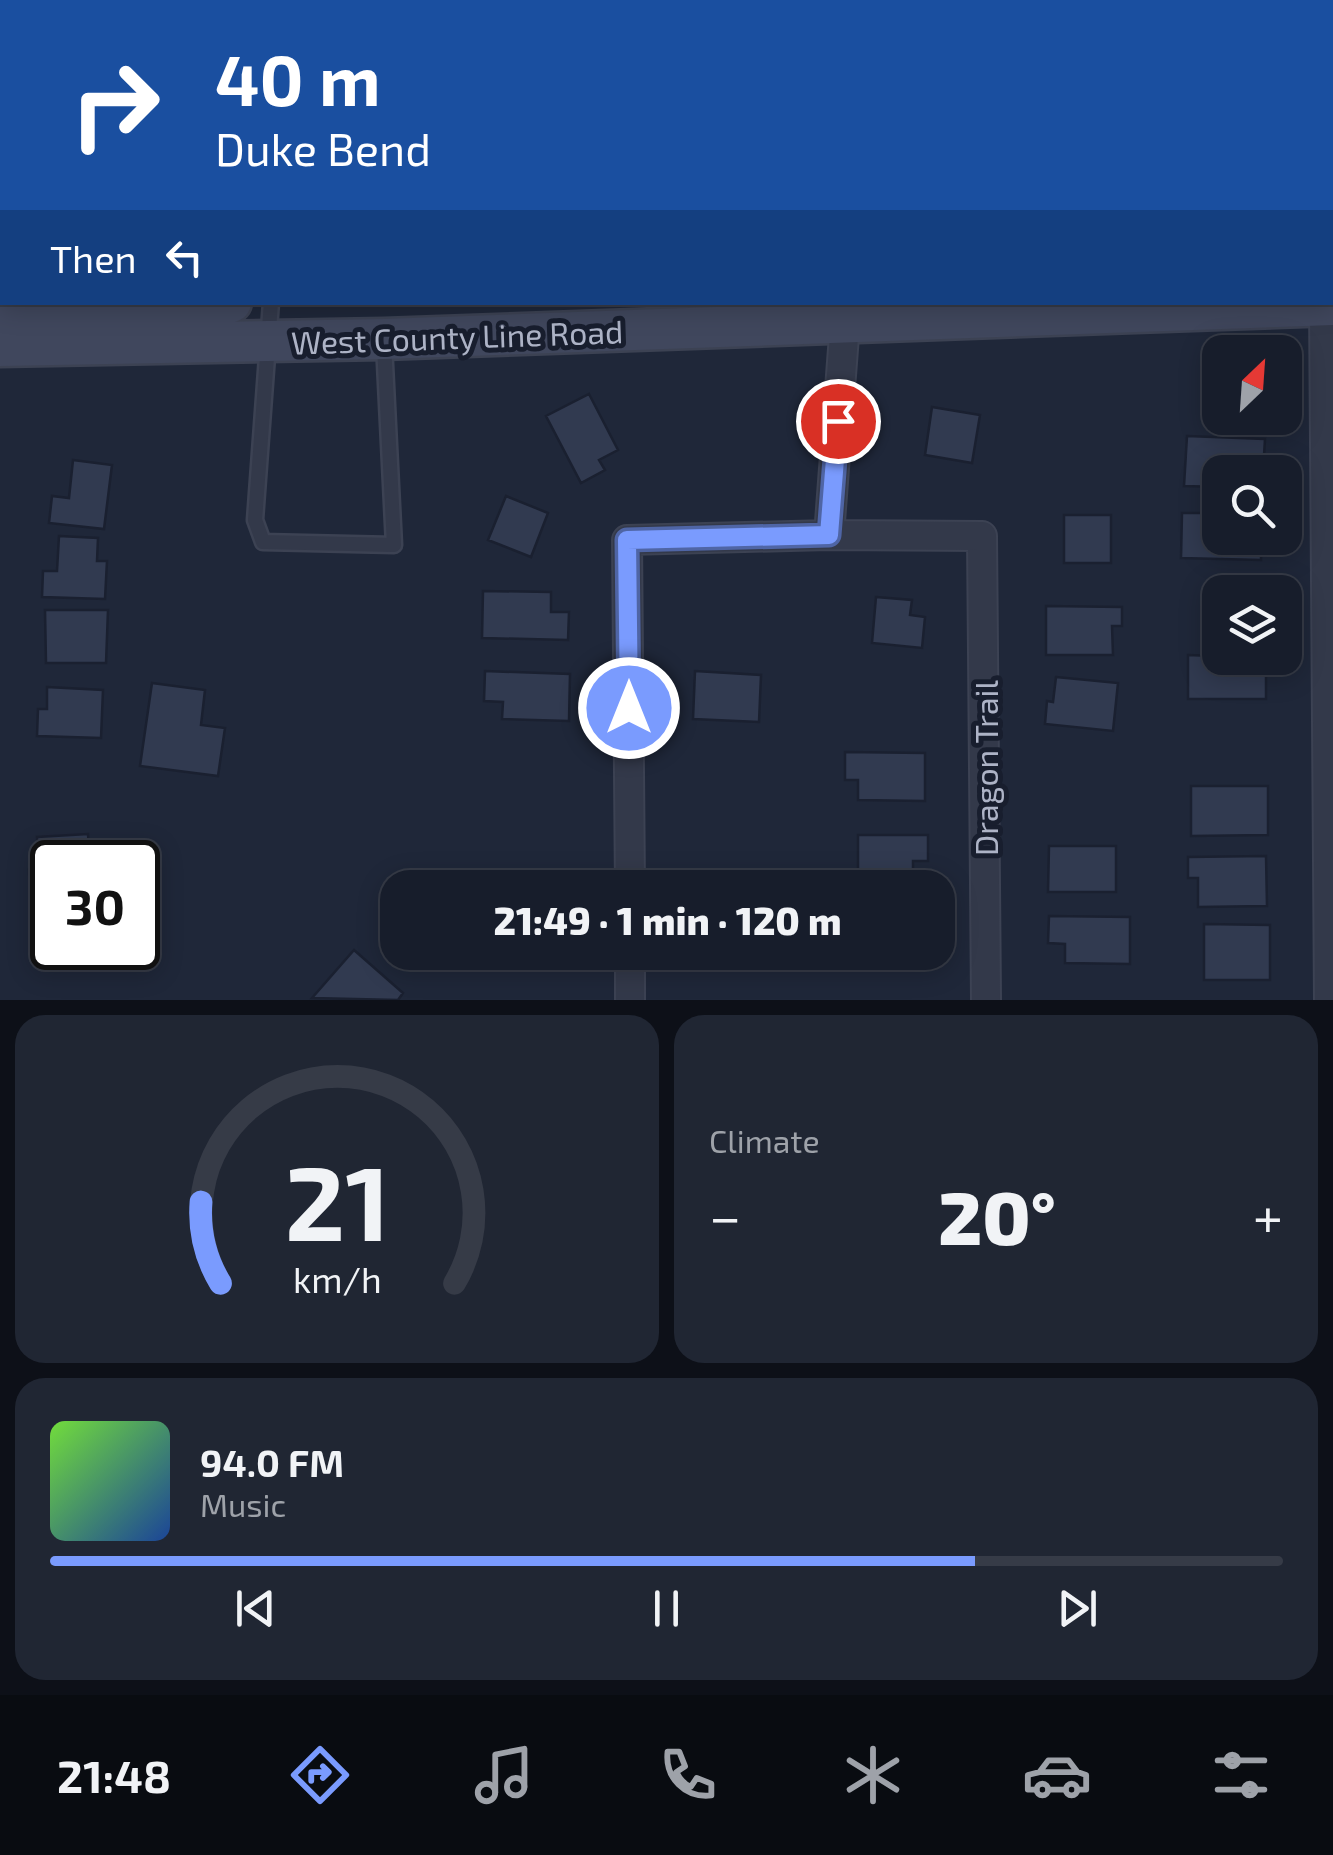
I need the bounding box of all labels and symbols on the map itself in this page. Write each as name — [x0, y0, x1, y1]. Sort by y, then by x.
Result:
street label: West County Line Road — [290, 311, 624, 361]
north arrow — [1202, 335, 1302, 435]
pin — [796, 379, 881, 464]
position arrow — [577, 656, 681, 760]
street label: Dragon Trail — [966, 680, 1004, 856]
speed limit sign: 30 — [30, 840, 160, 970]

